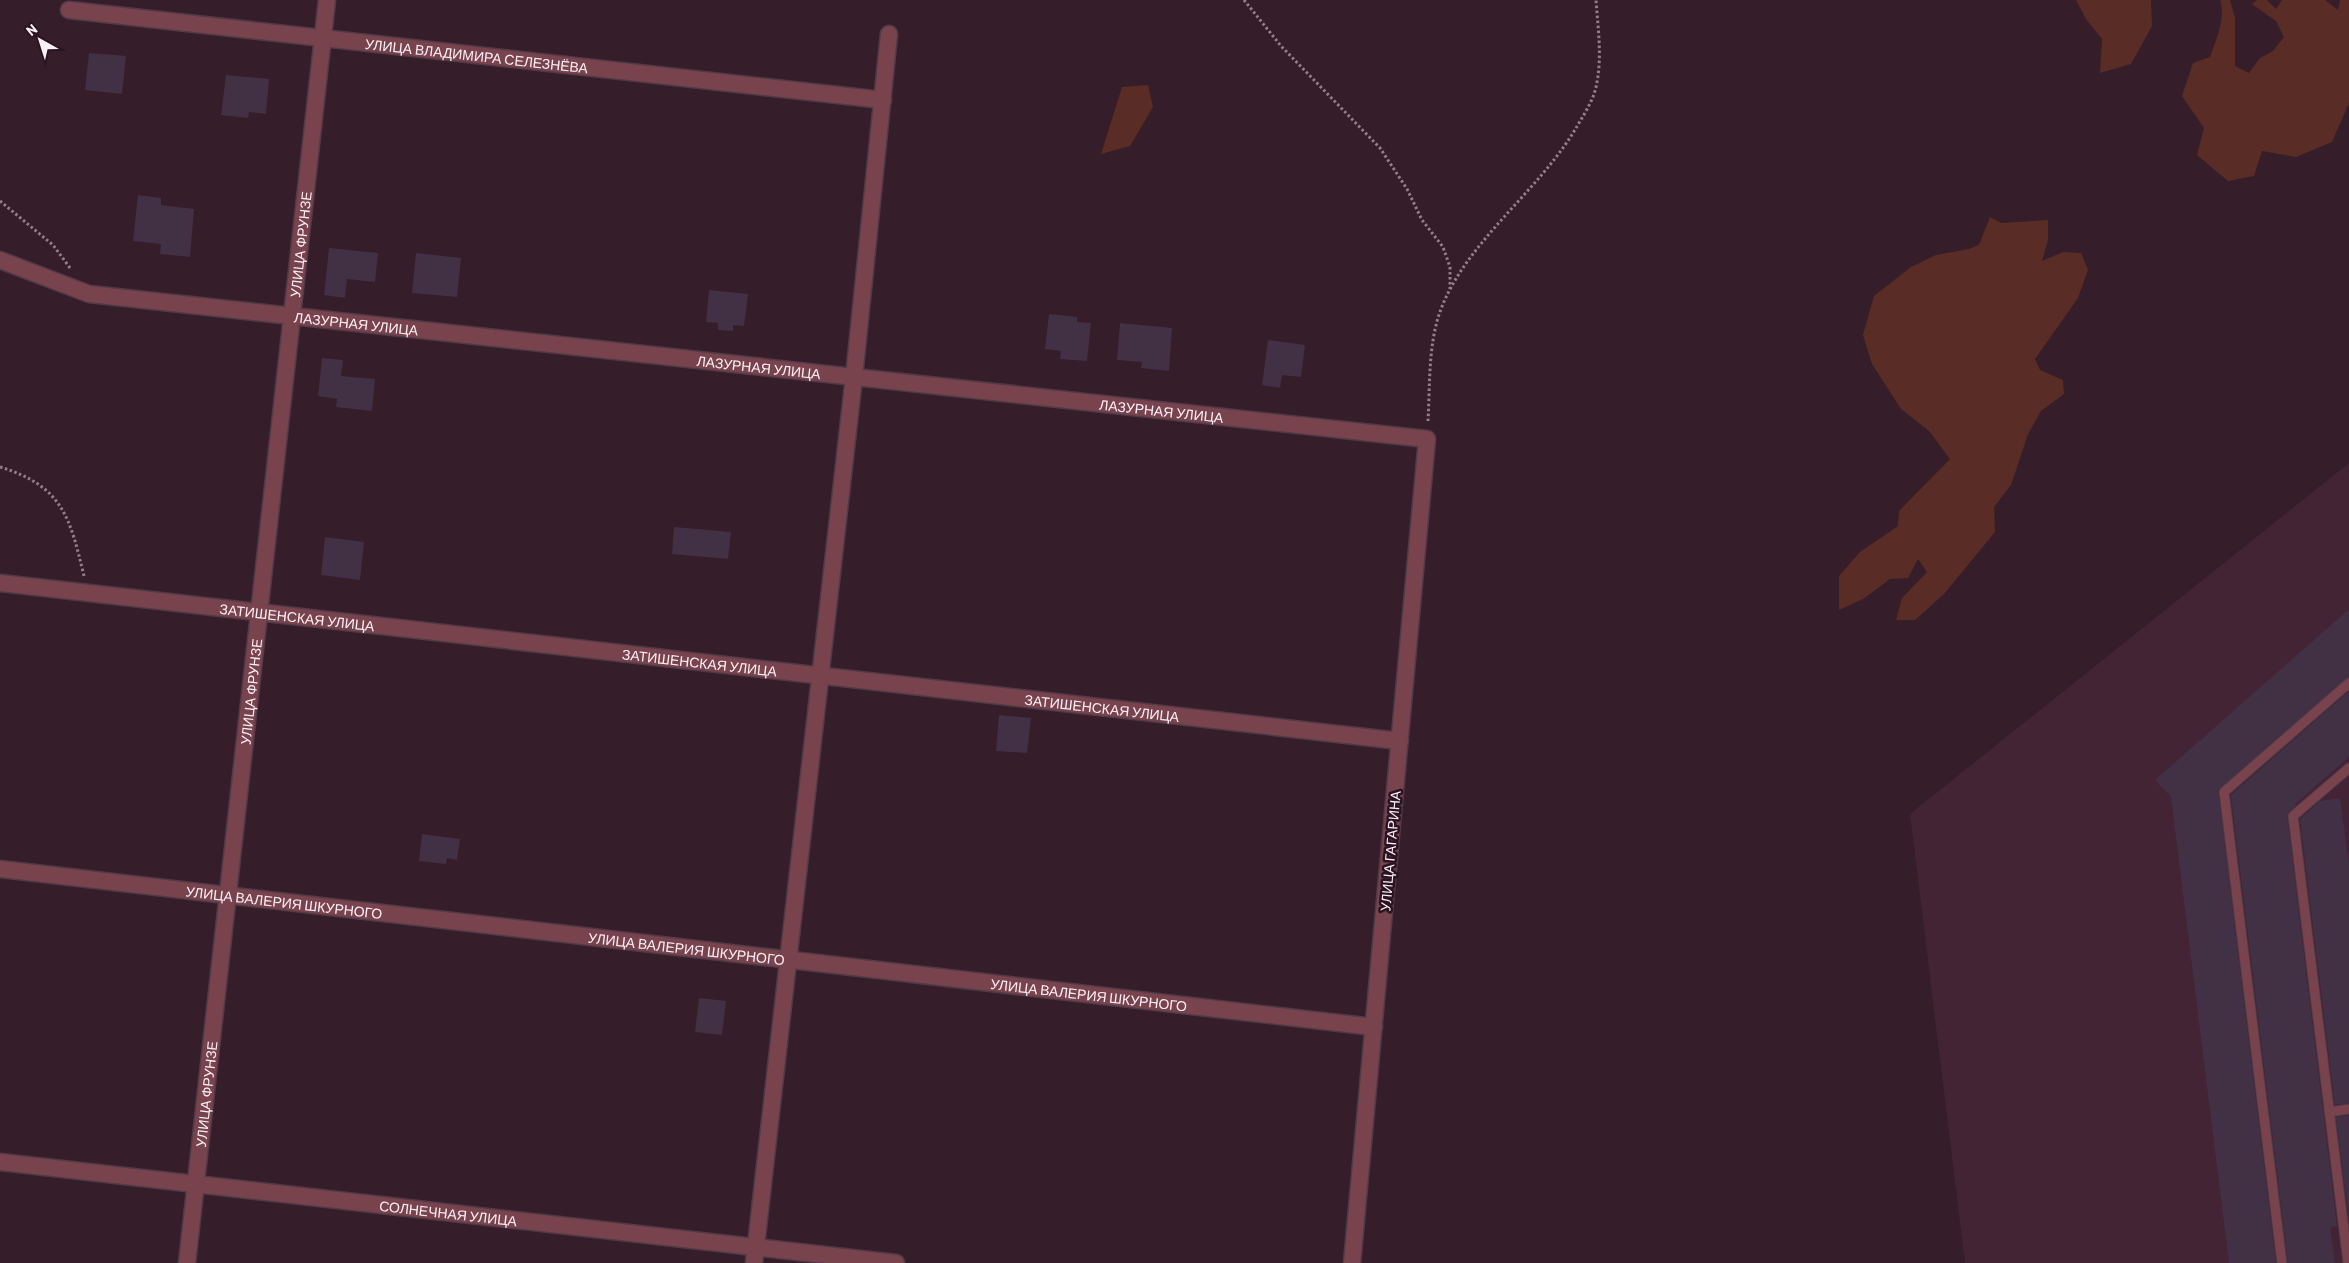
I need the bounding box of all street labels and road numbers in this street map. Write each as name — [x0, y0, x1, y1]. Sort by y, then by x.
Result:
street label: УЛИЦА ВЛАДИМИРА СЕЛЕЗНЁВА — [364, 34, 589, 76]
street label: УЛИЦА ФРУНЗЕ — [286, 190, 314, 298]
street label: ЛАЗУРНАЯ УЛИЦА — [293, 308, 420, 338]
street label: ЛАЗУРНАЯ УЛИЦА — [696, 351, 822, 382]
street label: ЛАЗУРНАЯ УЛИЦА — [1099, 395, 1225, 425]
street label: ЗАТИШЕНСКАЯ УЛИЦА — [219, 599, 376, 634]
street label: УЛИЦА ФРУНЗЕ — [236, 638, 265, 745]
street label: ЗАТИШЕНСКАЯ УЛИЦА — [621, 645, 778, 679]
street label: ЗАТИШЕНСКАЯ УЛИЦА — [1024, 690, 1181, 725]
street label: УЛИЦА ГАГАРИНА — [1376, 789, 1404, 912]
street label: УЛИЦА ВАЛЕРИЯ ШКУРНОГО — [185, 882, 383, 921]
street label: УЛИЦА ВАЛЕРИЯ ШКУРНОГО — [587, 928, 786, 968]
street label: УЛИЦА ВАЛЕРИЯ ШКУРНОГО — [990, 974, 1188, 1014]
street label: УЛИЦА ФРУНЗЕ — [191, 1040, 220, 1148]
street label: СОЛНЕЧНАЯ УЛИЦА — [378, 1196, 519, 1229]

